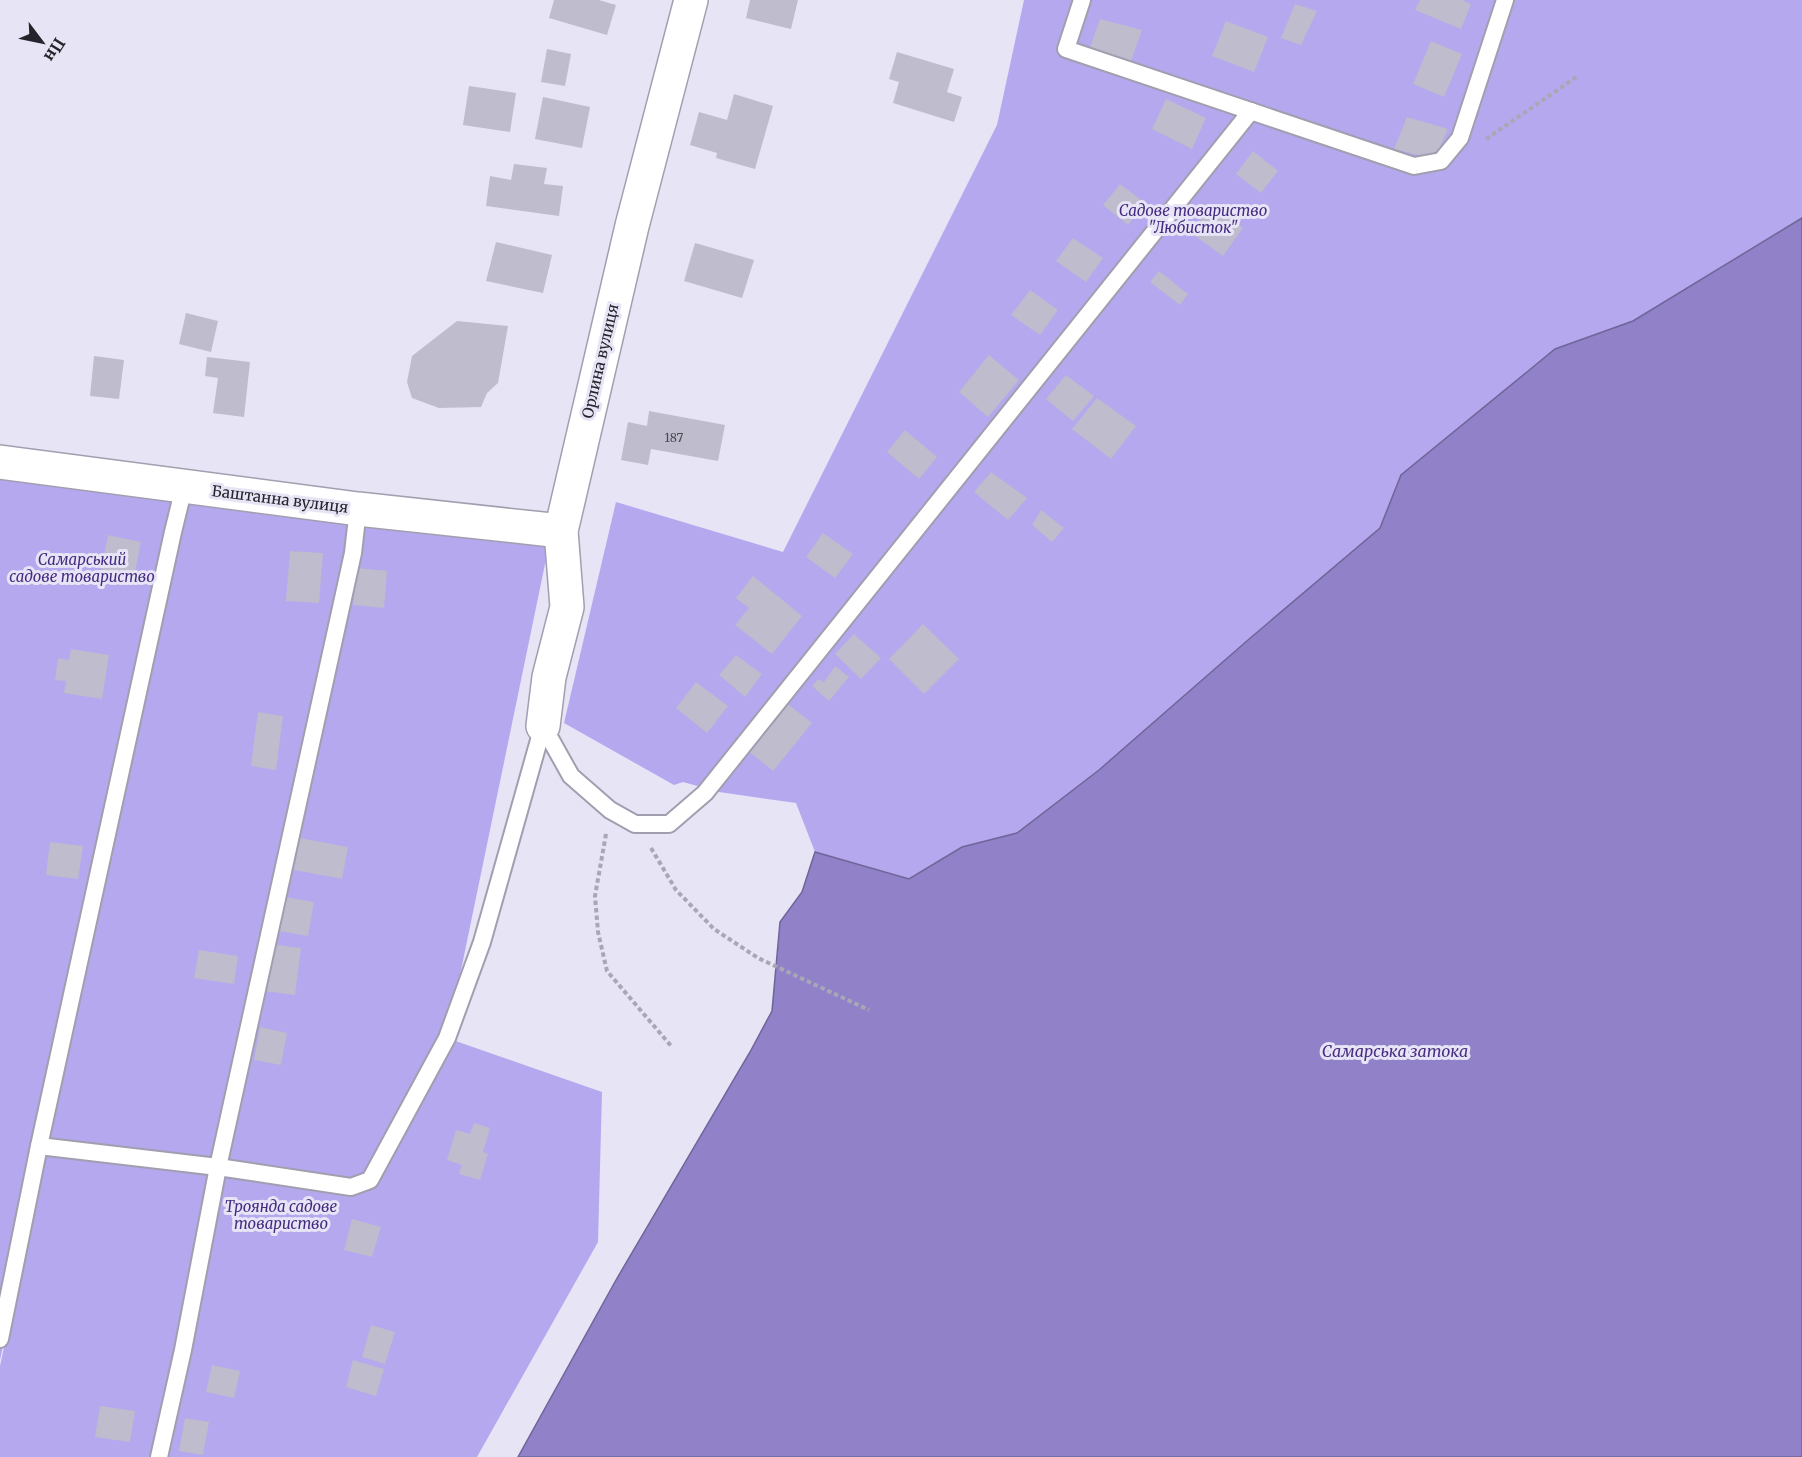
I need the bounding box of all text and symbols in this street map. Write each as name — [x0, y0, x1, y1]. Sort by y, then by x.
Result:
north arrow — [12, 12, 72, 72]
text: Пн — [40, 34, 70, 65]
park label: Садове товариство "Любисток" — [1119, 201, 1267, 237]
street label: Орлина вулиця — [578, 302, 622, 420]
house number: 187 — [665, 430, 684, 445]
street label: Баштанна вулиця — [211, 481, 350, 517]
park label: Самарський садове товариство — [9, 550, 155, 586]
water label: Самарська затока — [1322, 1041, 1468, 1061]
park label: Троянда садове товариство — [225, 1197, 338, 1233]

